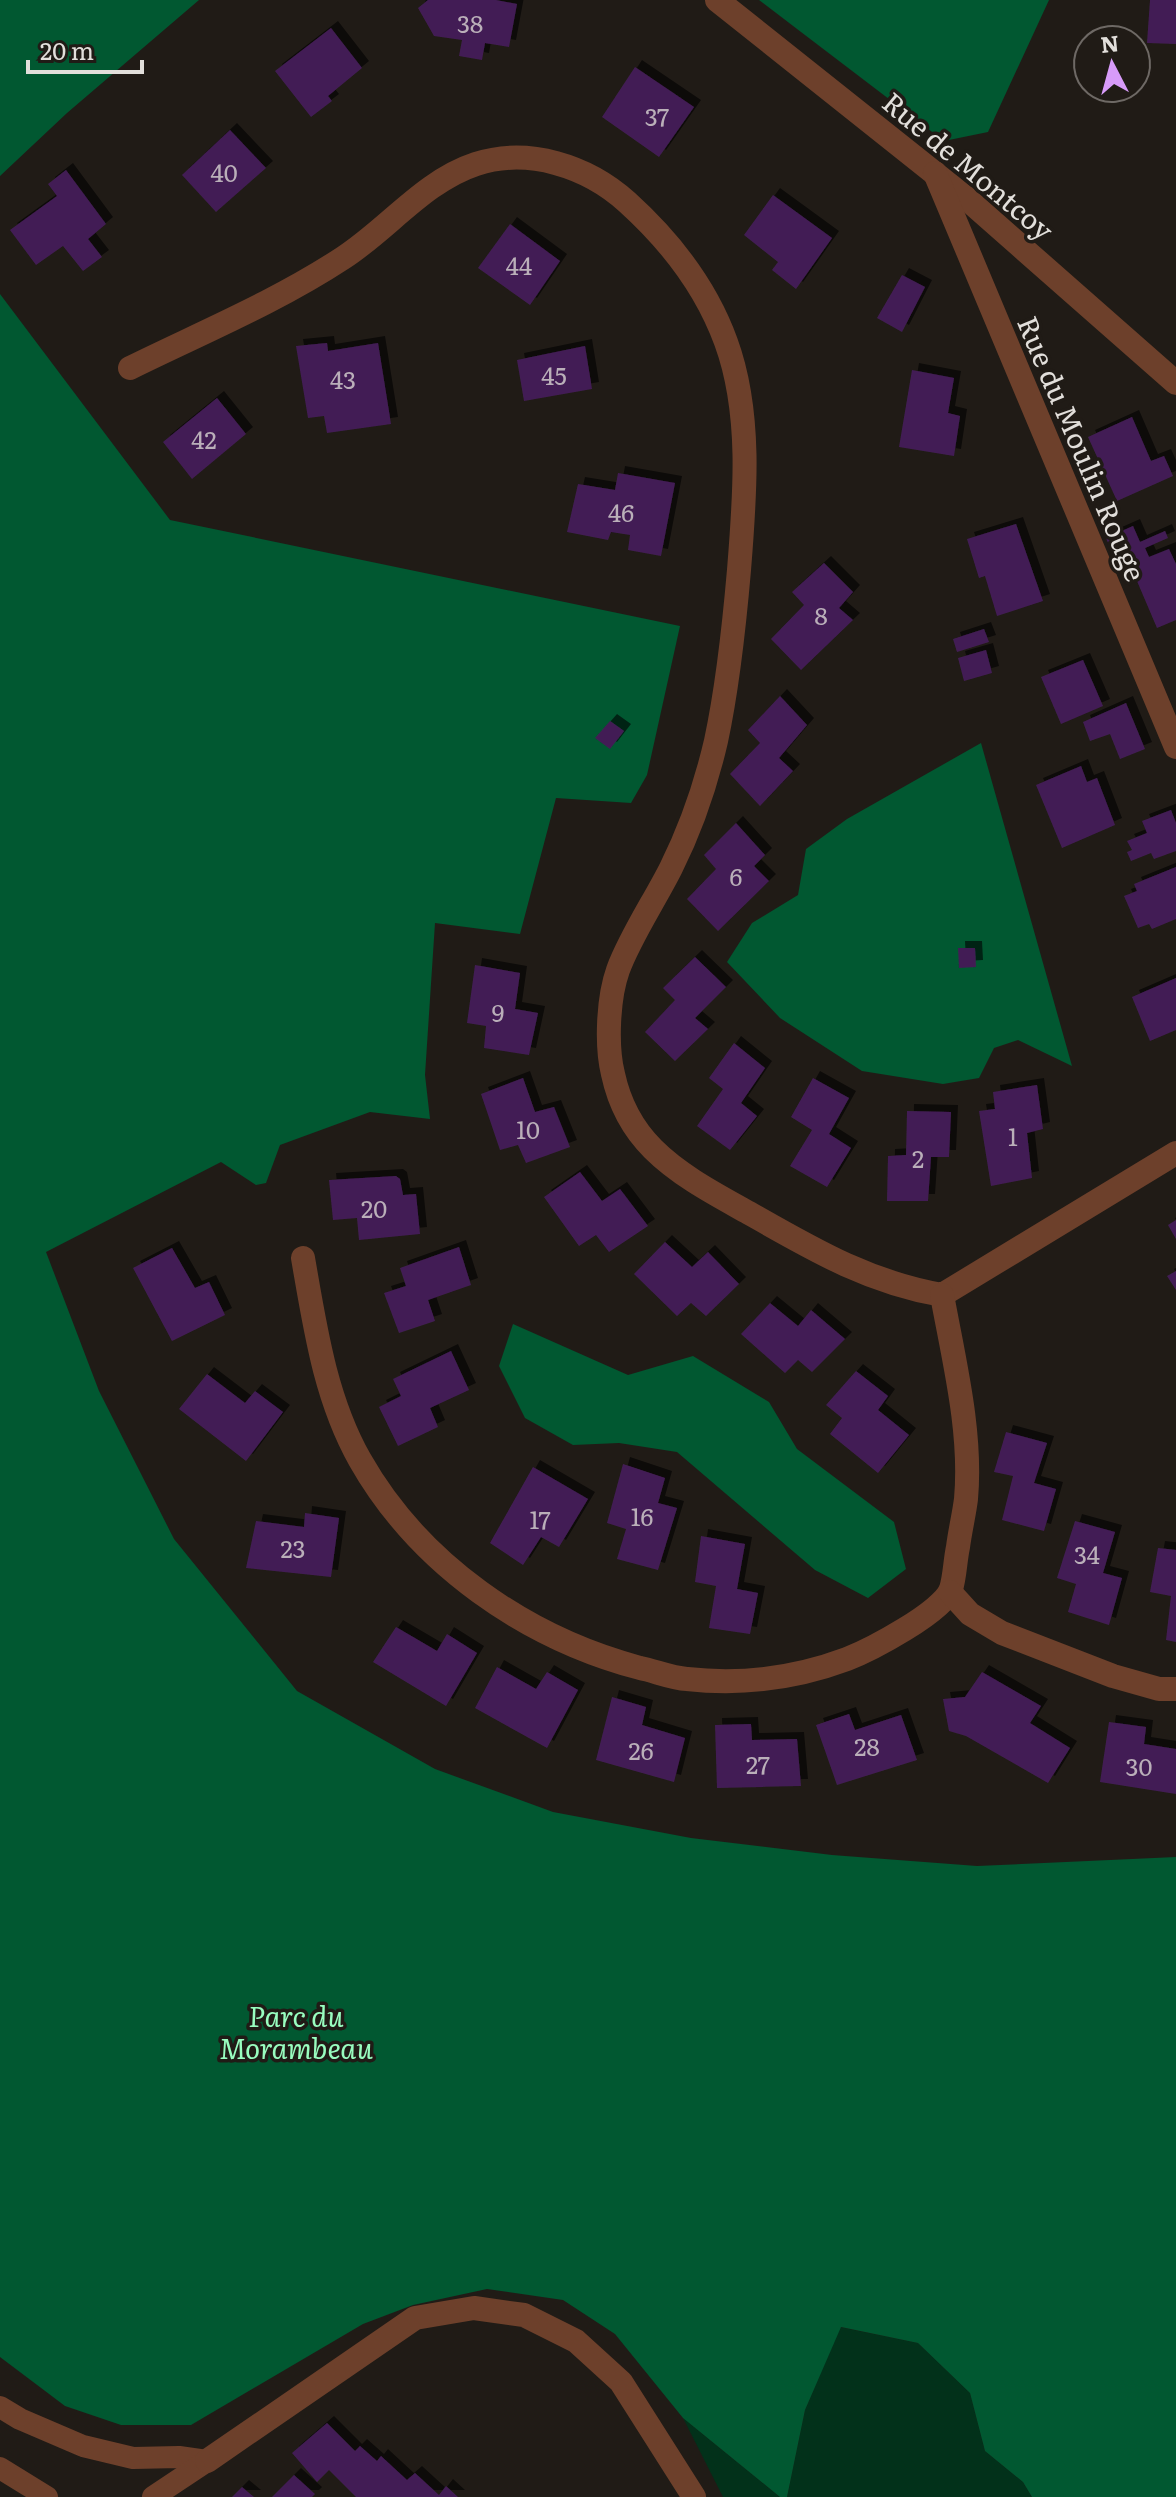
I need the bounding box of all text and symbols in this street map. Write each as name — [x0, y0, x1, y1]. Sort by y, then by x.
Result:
house number: 38 — [457, 5, 483, 40]
scale bar — [28, 24, 142, 74]
north arrow — [1072, 24, 1152, 104]
text: N — [1099, 25, 1121, 60]
text: 20 m — [40, 32, 94, 67]
street label: Rue de Montcoy — [874, 81, 1065, 250]
house number: 37 — [645, 98, 669, 133]
house number: 40 — [210, 154, 238, 189]
house number: 44 — [506, 247, 532, 282]
street label: Rue du Moulin Rouge — [1008, 309, 1158, 587]
house number: 45 — [541, 357, 567, 392]
house number: 43 — [330, 361, 356, 396]
house number: 42 — [191, 421, 217, 456]
house number: 46 — [608, 494, 634, 529]
house number: 8 — [814, 597, 828, 632]
house number: 6 — [730, 858, 743, 893]
house number: 9 — [492, 994, 504, 1029]
house number: 10 — [516, 1111, 540, 1146]
house number: 1 — [1008, 1118, 1018, 1153]
house number: 2 — [912, 1140, 924, 1175]
house number: 20 — [361, 1190, 387, 1225]
house number: 16 — [631, 1498, 653, 1533]
house number: 17 — [529, 1501, 551, 1536]
house number: 23 — [280, 1530, 306, 1565]
house number: 34 — [1074, 1536, 1100, 1571]
house number: 28 — [854, 1728, 880, 1763]
house number: 26 — [628, 1732, 654, 1767]
house number: 27 — [746, 1746, 770, 1781]
house number: 30 — [1126, 1748, 1153, 1783]
park label: Parc du Morambeau — [219, 1994, 373, 2068]

